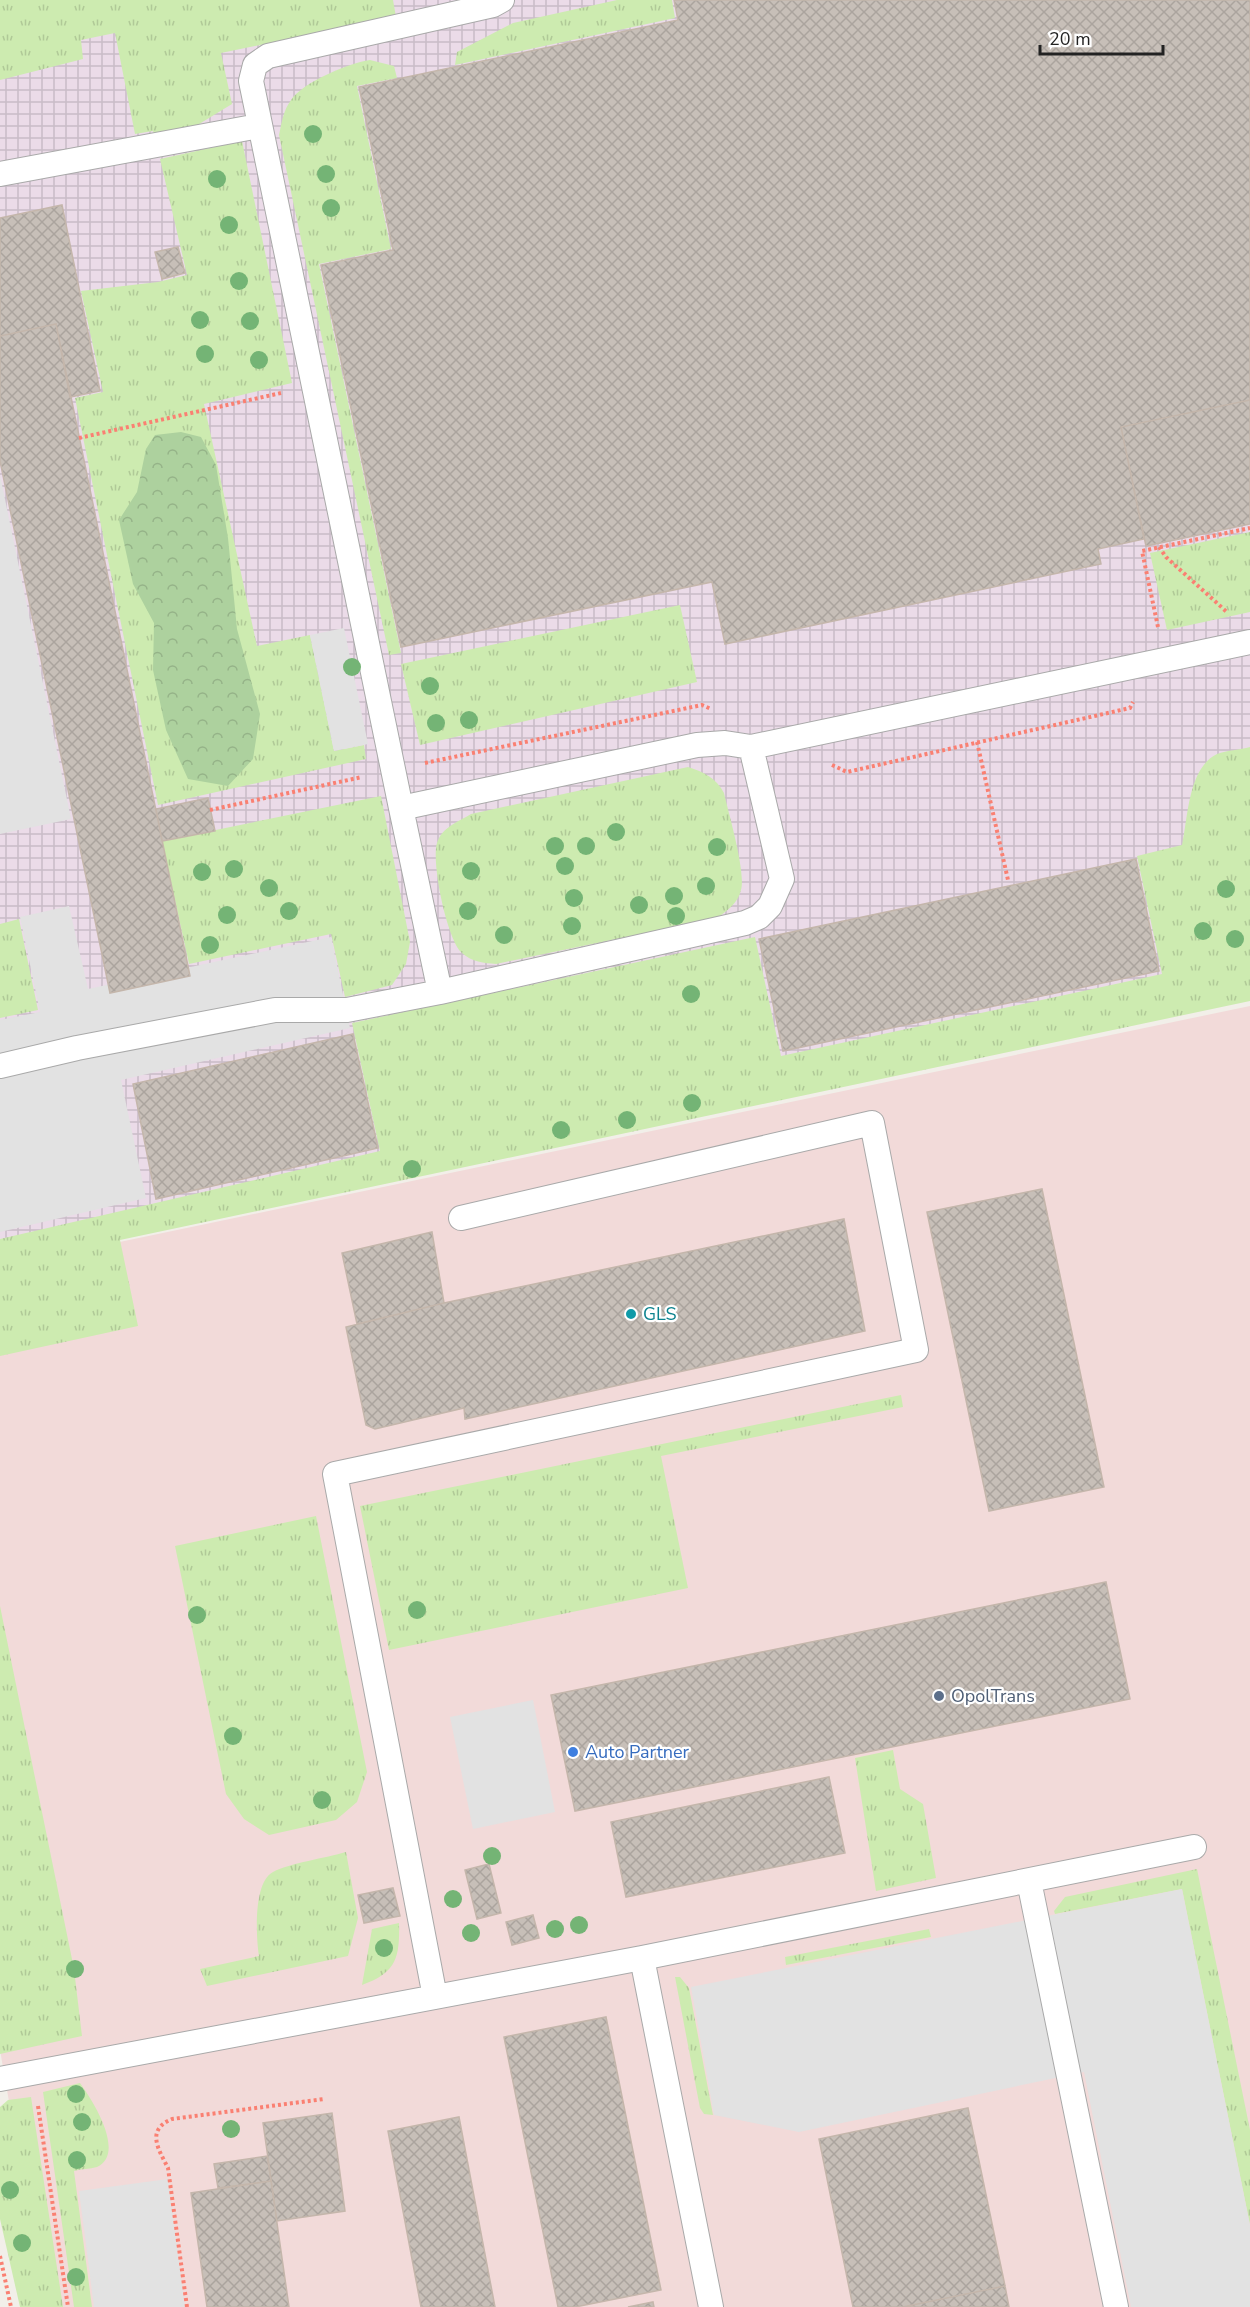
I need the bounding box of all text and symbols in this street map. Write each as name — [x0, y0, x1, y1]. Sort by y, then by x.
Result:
scale bar — [1040, 18, 1163, 56]
text: 20 m — [1049, 27, 1091, 51]
place label: GLS — [643, 1302, 677, 1326]
marker: GLS — [624, 1307, 638, 1321]
place label: OpolTrans — [951, 1684, 1035, 1708]
marker: OpolTrans — [932, 1689, 946, 1703]
place label: Auto Partner — [585, 1740, 690, 1764]
marker: Auto Partner — [566, 1745, 580, 1759]

